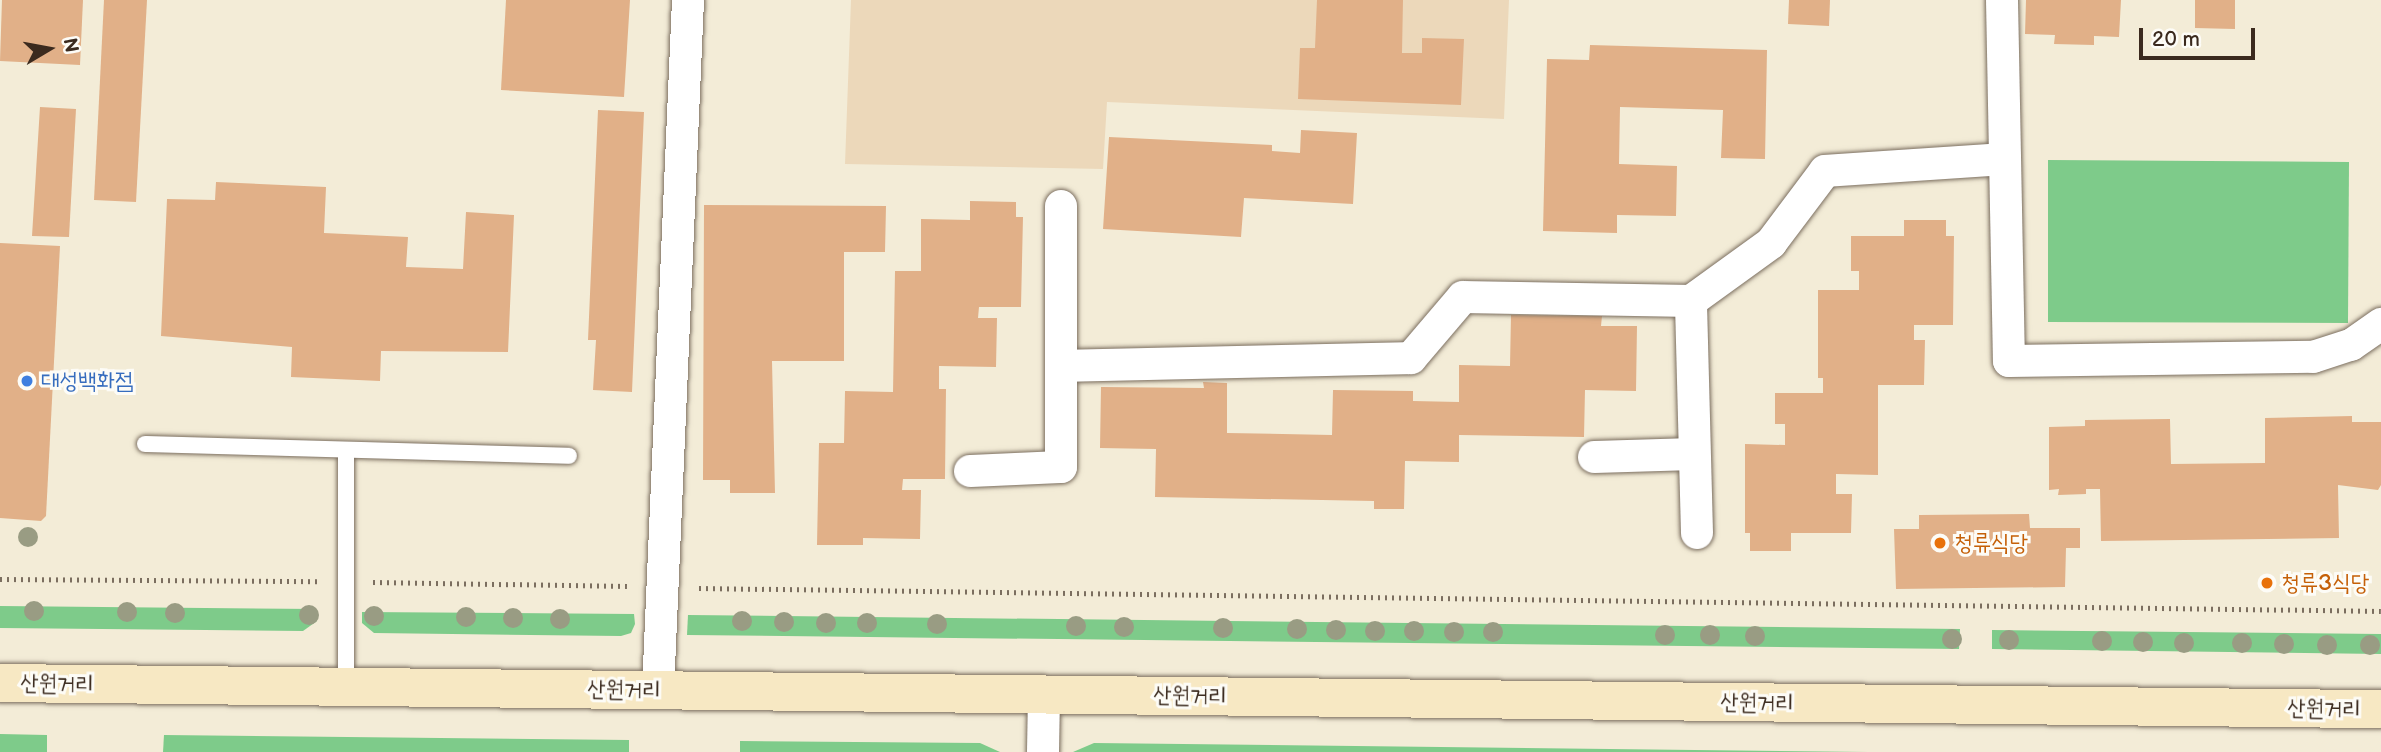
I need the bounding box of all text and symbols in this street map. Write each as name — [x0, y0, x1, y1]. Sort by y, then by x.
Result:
north arrow — [14, 14, 84, 84]
scale bar — [2143, 14, 2258, 58]
text: 20 m — [2152, 27, 2200, 52]
text: N — [58, 36, 83, 54]
place label: 대성백화점 — [41, 367, 134, 395]
marker: 대성백화점 — [19, 373, 35, 389]
place label: 청류식당 — [1954, 529, 2028, 557]
marker: 청류식당 — [1932, 535, 1948, 551]
place label: 청류3식당 — [2281, 569, 2369, 597]
marker: 청류3식당 — [2259, 575, 2275, 591]
street label: 산원거리 — [20, 670, 94, 698]
street label: 산원거리 — [587, 676, 661, 704]
street label: 산원거리 — [1153, 682, 1227, 710]
street label: 산원거리 — [1720, 689, 1794, 717]
street label: 산원거리 — [2287, 695, 2361, 723]

